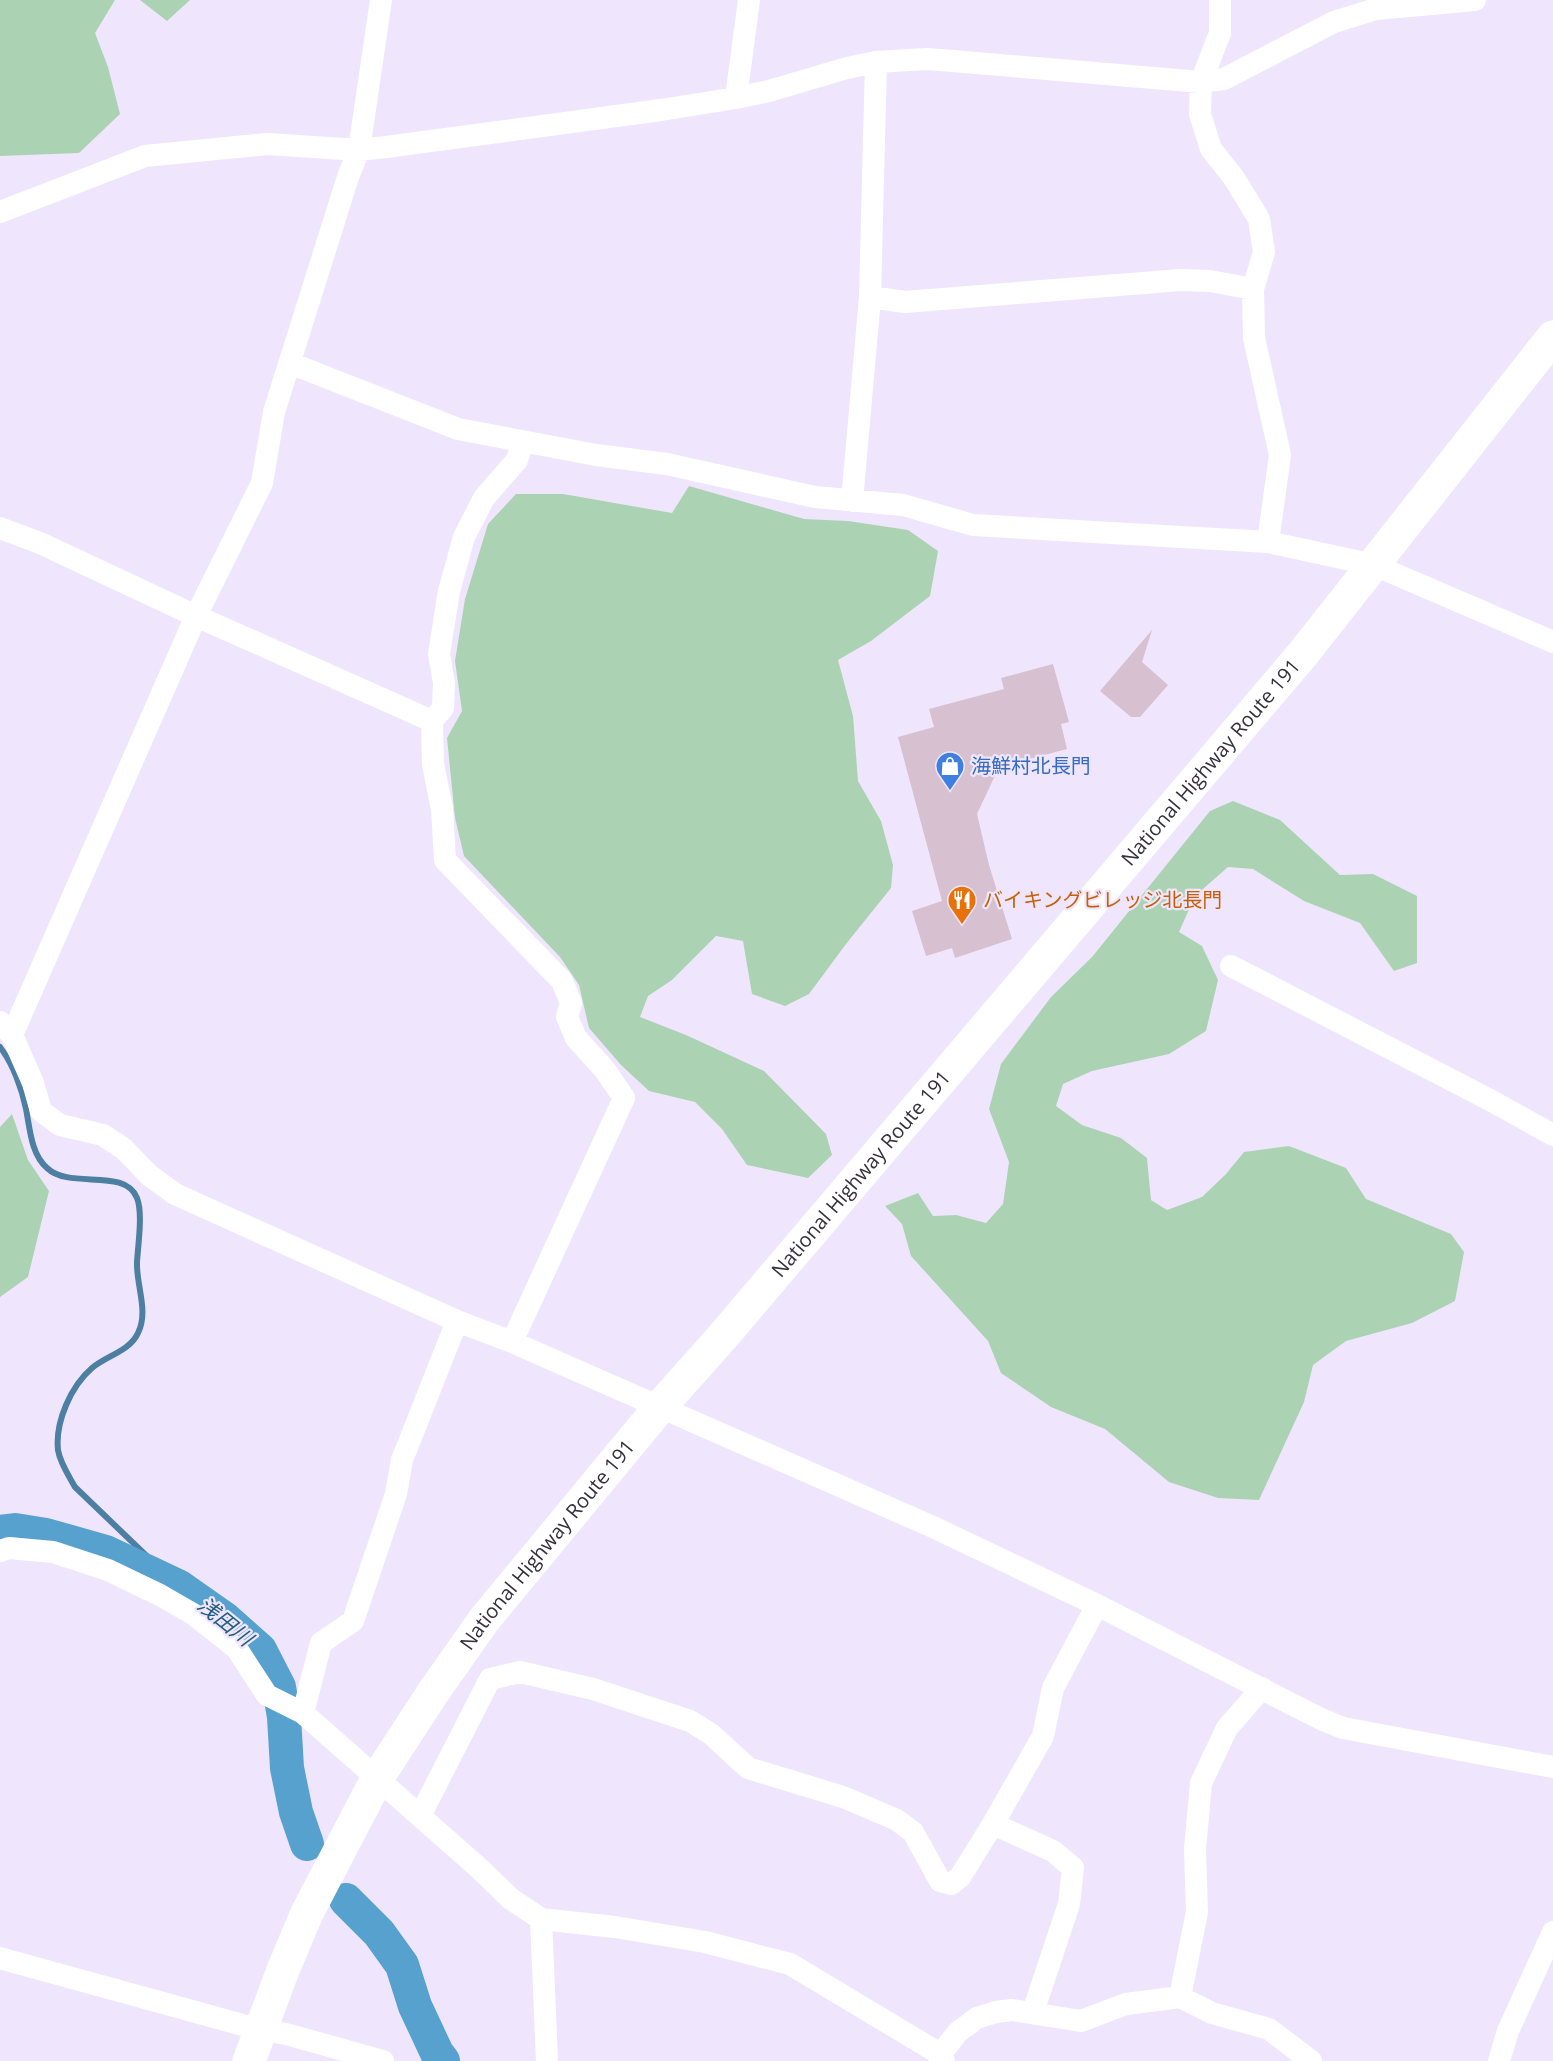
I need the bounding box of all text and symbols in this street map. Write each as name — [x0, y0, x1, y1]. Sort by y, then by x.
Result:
street label: National Highway Route 191 — [1115, 653, 1306, 871]
shop icon: 海鮮村北長門 — [934, 750, 966, 792]
place label: 海鮮村北長門 — [971, 752, 1091, 779]
restaurant icon: バイキングビレッジ北長門 — [946, 884, 978, 926]
place label: バイキングビレッジ北長門 — [983, 886, 1222, 913]
street label: National Highway Route 191 — [765, 1064, 956, 1283]
street label: National Highway Route 191 — [453, 1434, 640, 1655]
water label: 浅田川 — [192, 1591, 260, 1653]

